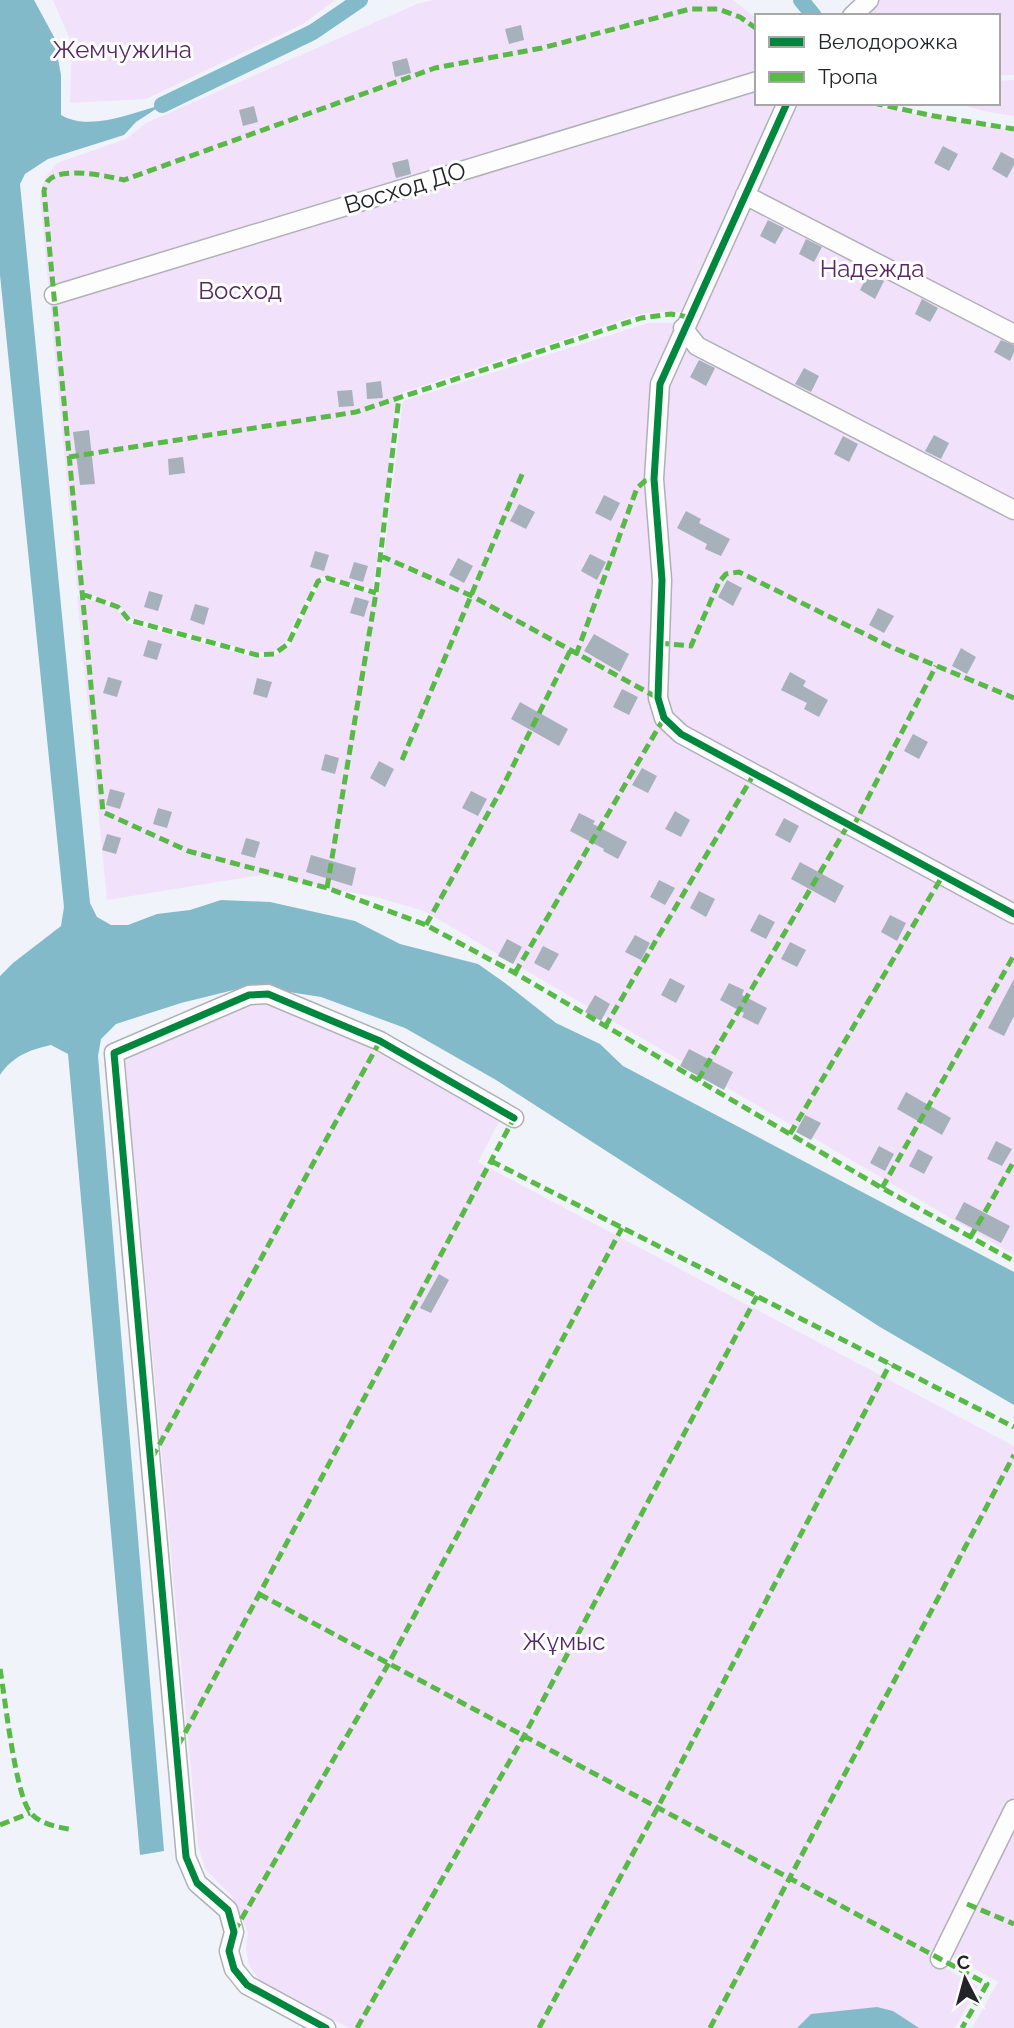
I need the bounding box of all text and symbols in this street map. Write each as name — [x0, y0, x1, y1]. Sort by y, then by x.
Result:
legend — [755, 14, 1000, 105]
text: Велодорожка — [818, 29, 958, 54]
park label: Жемчужина — [52, 35, 192, 64]
text: Тропа — [818, 64, 878, 89]
street label: Восход ДО — [340, 155, 469, 220]
park label: Надежда — [820, 254, 924, 283]
park label: Восход — [198, 276, 282, 305]
park label: Жұмыс — [522, 1627, 606, 1656]
north arrow — [930, 1944, 1000, 2014]
text: С — [956, 1950, 971, 1974]

